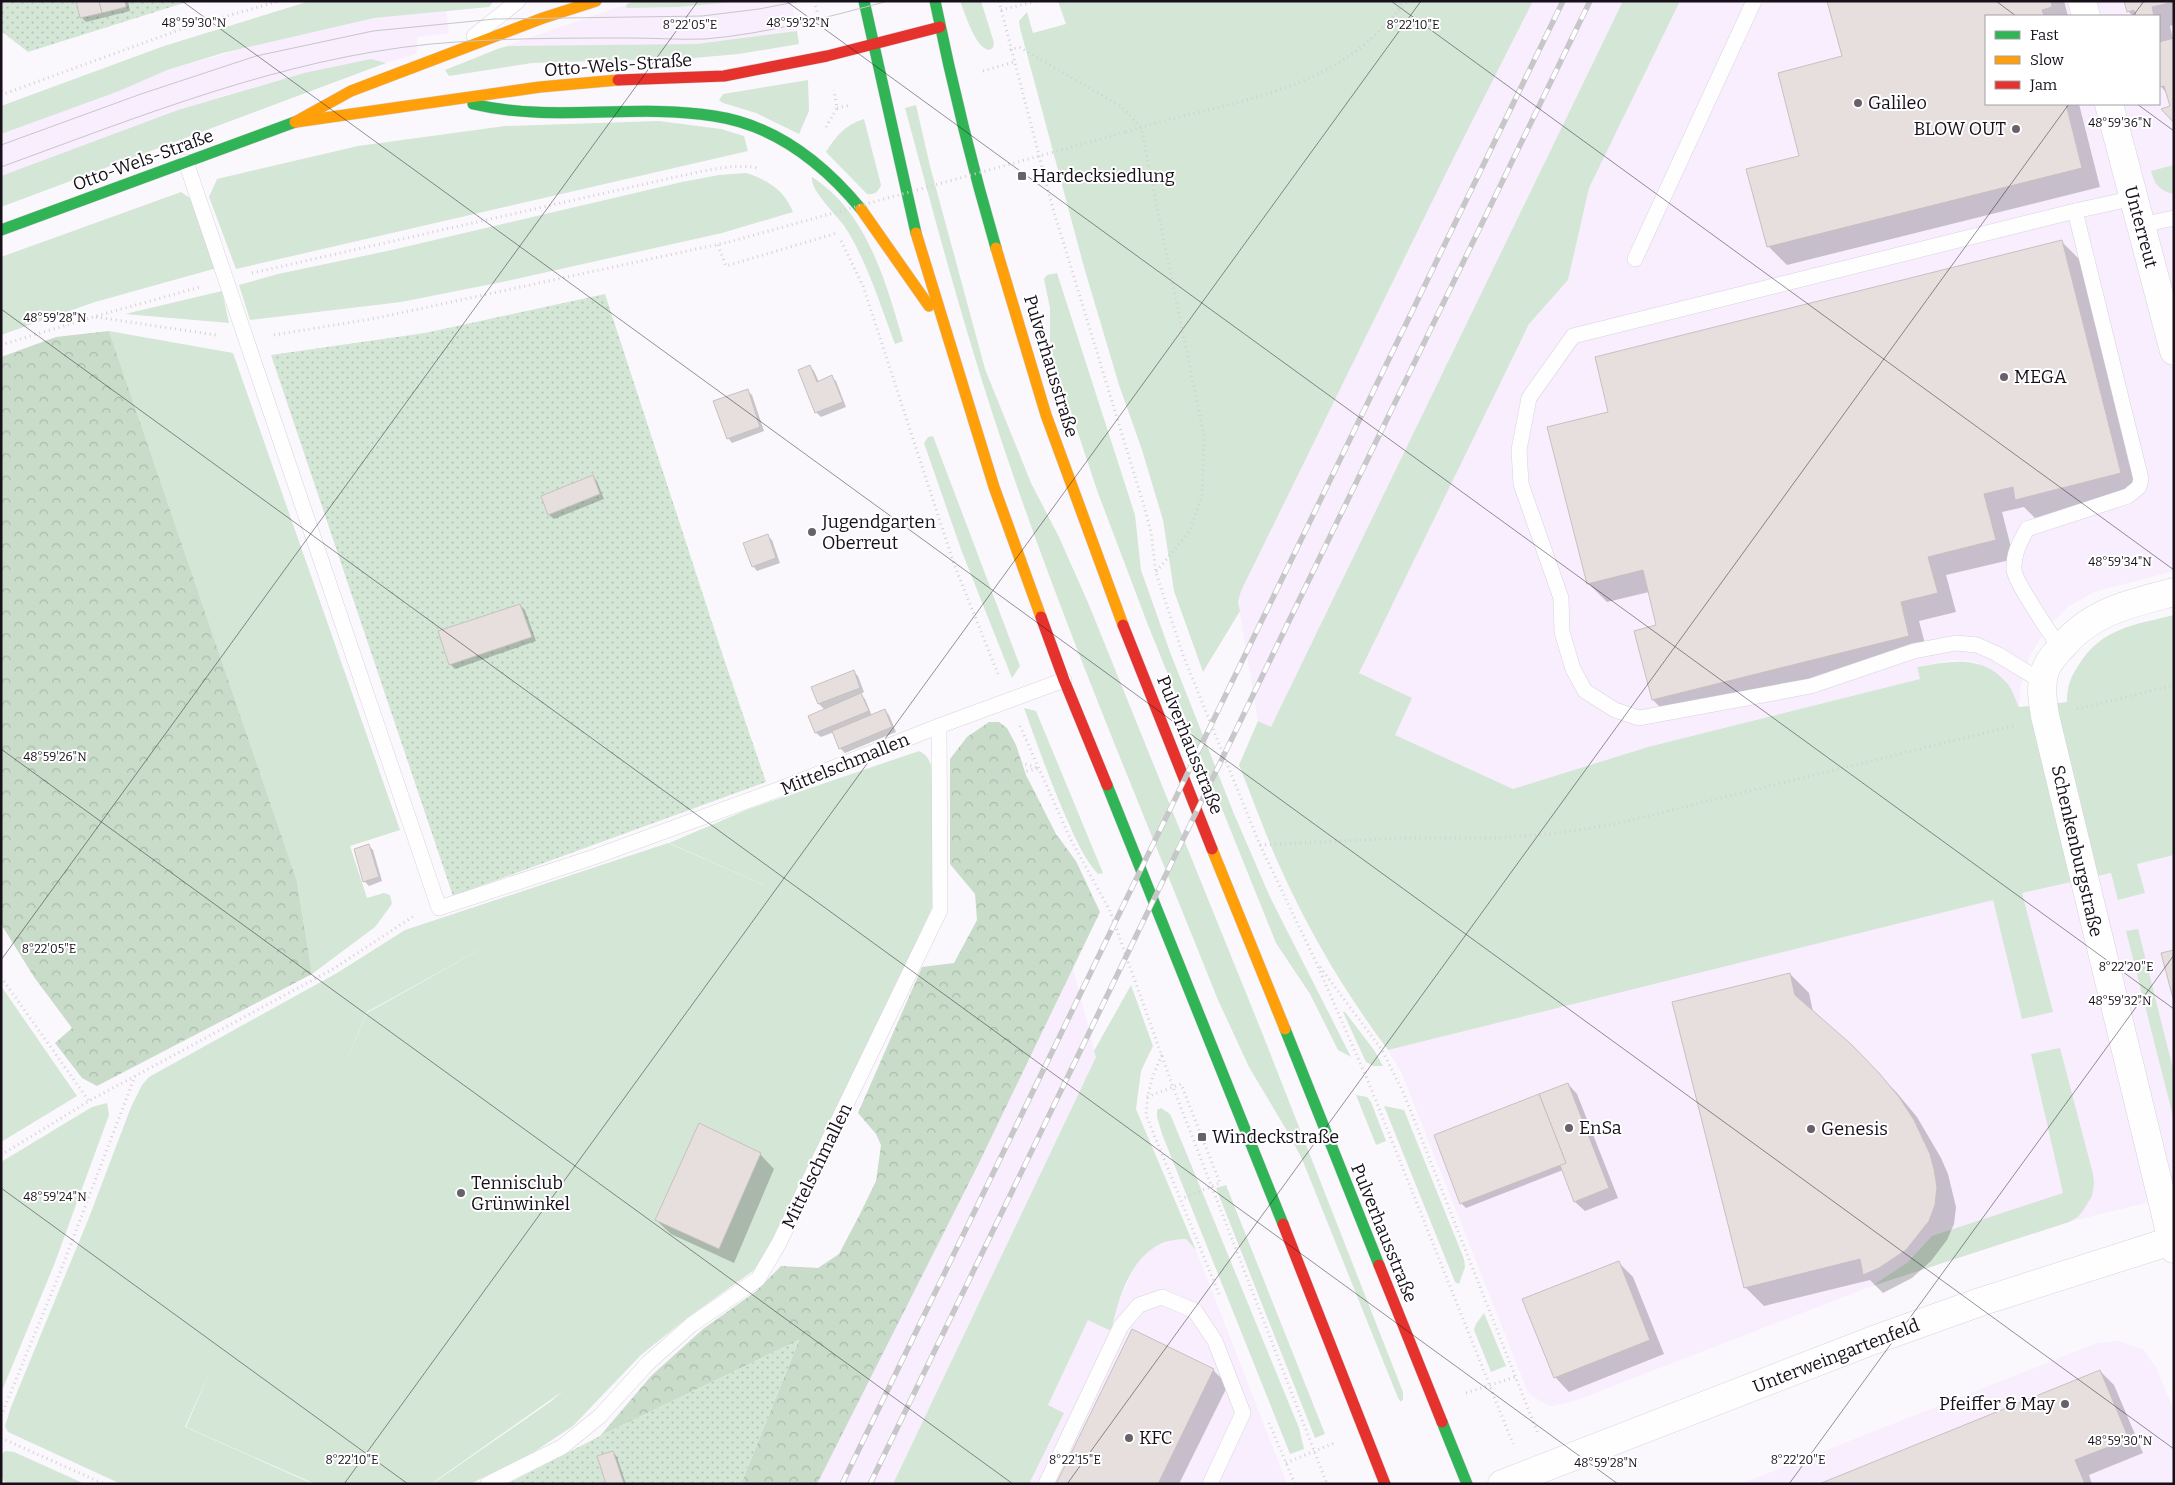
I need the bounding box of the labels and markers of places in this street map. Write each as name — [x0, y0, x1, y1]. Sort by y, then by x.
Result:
place label: Galileo — [1868, 92, 1927, 114]
marker: Galileo — [1852, 97, 1864, 109]
place label: BLOW OUT — [1914, 118, 2006, 140]
marker: BLOW OUT — [2010, 123, 2022, 135]
place label: Hardecksiedlung — [1032, 165, 1175, 187]
marker: Hardecksiedlung — [1016, 170, 1028, 182]
place label: MEGA — [2014, 366, 2067, 388]
marker: MEGA — [1998, 371, 2010, 383]
place label: Jugendgarten Oberreut — [821, 511, 936, 554]
marker: Jugendgarten Oberreut — [806, 526, 818, 538]
place label: EnSa — [1579, 1117, 1622, 1139]
place label: Genesis — [1821, 1118, 1888, 1140]
marker: EnSa — [1563, 1122, 1575, 1134]
marker: Genesis — [1805, 1123, 1817, 1135]
place label: Windeckstraße — [1212, 1126, 1339, 1148]
marker: Windeckstraße — [1196, 1131, 1208, 1143]
place label: Tennisclub Grünwinkel — [471, 1172, 570, 1215]
marker: Tennisclub Grünwinkel — [455, 1187, 467, 1199]
place label: Pfeiffer & May — [1939, 1393, 2055, 1415]
marker: Pfeiffer & May — [2059, 1398, 2071, 1410]
place label: KFC — [1139, 1427, 1172, 1449]
marker: KFC — [1123, 1432, 1135, 1444]

